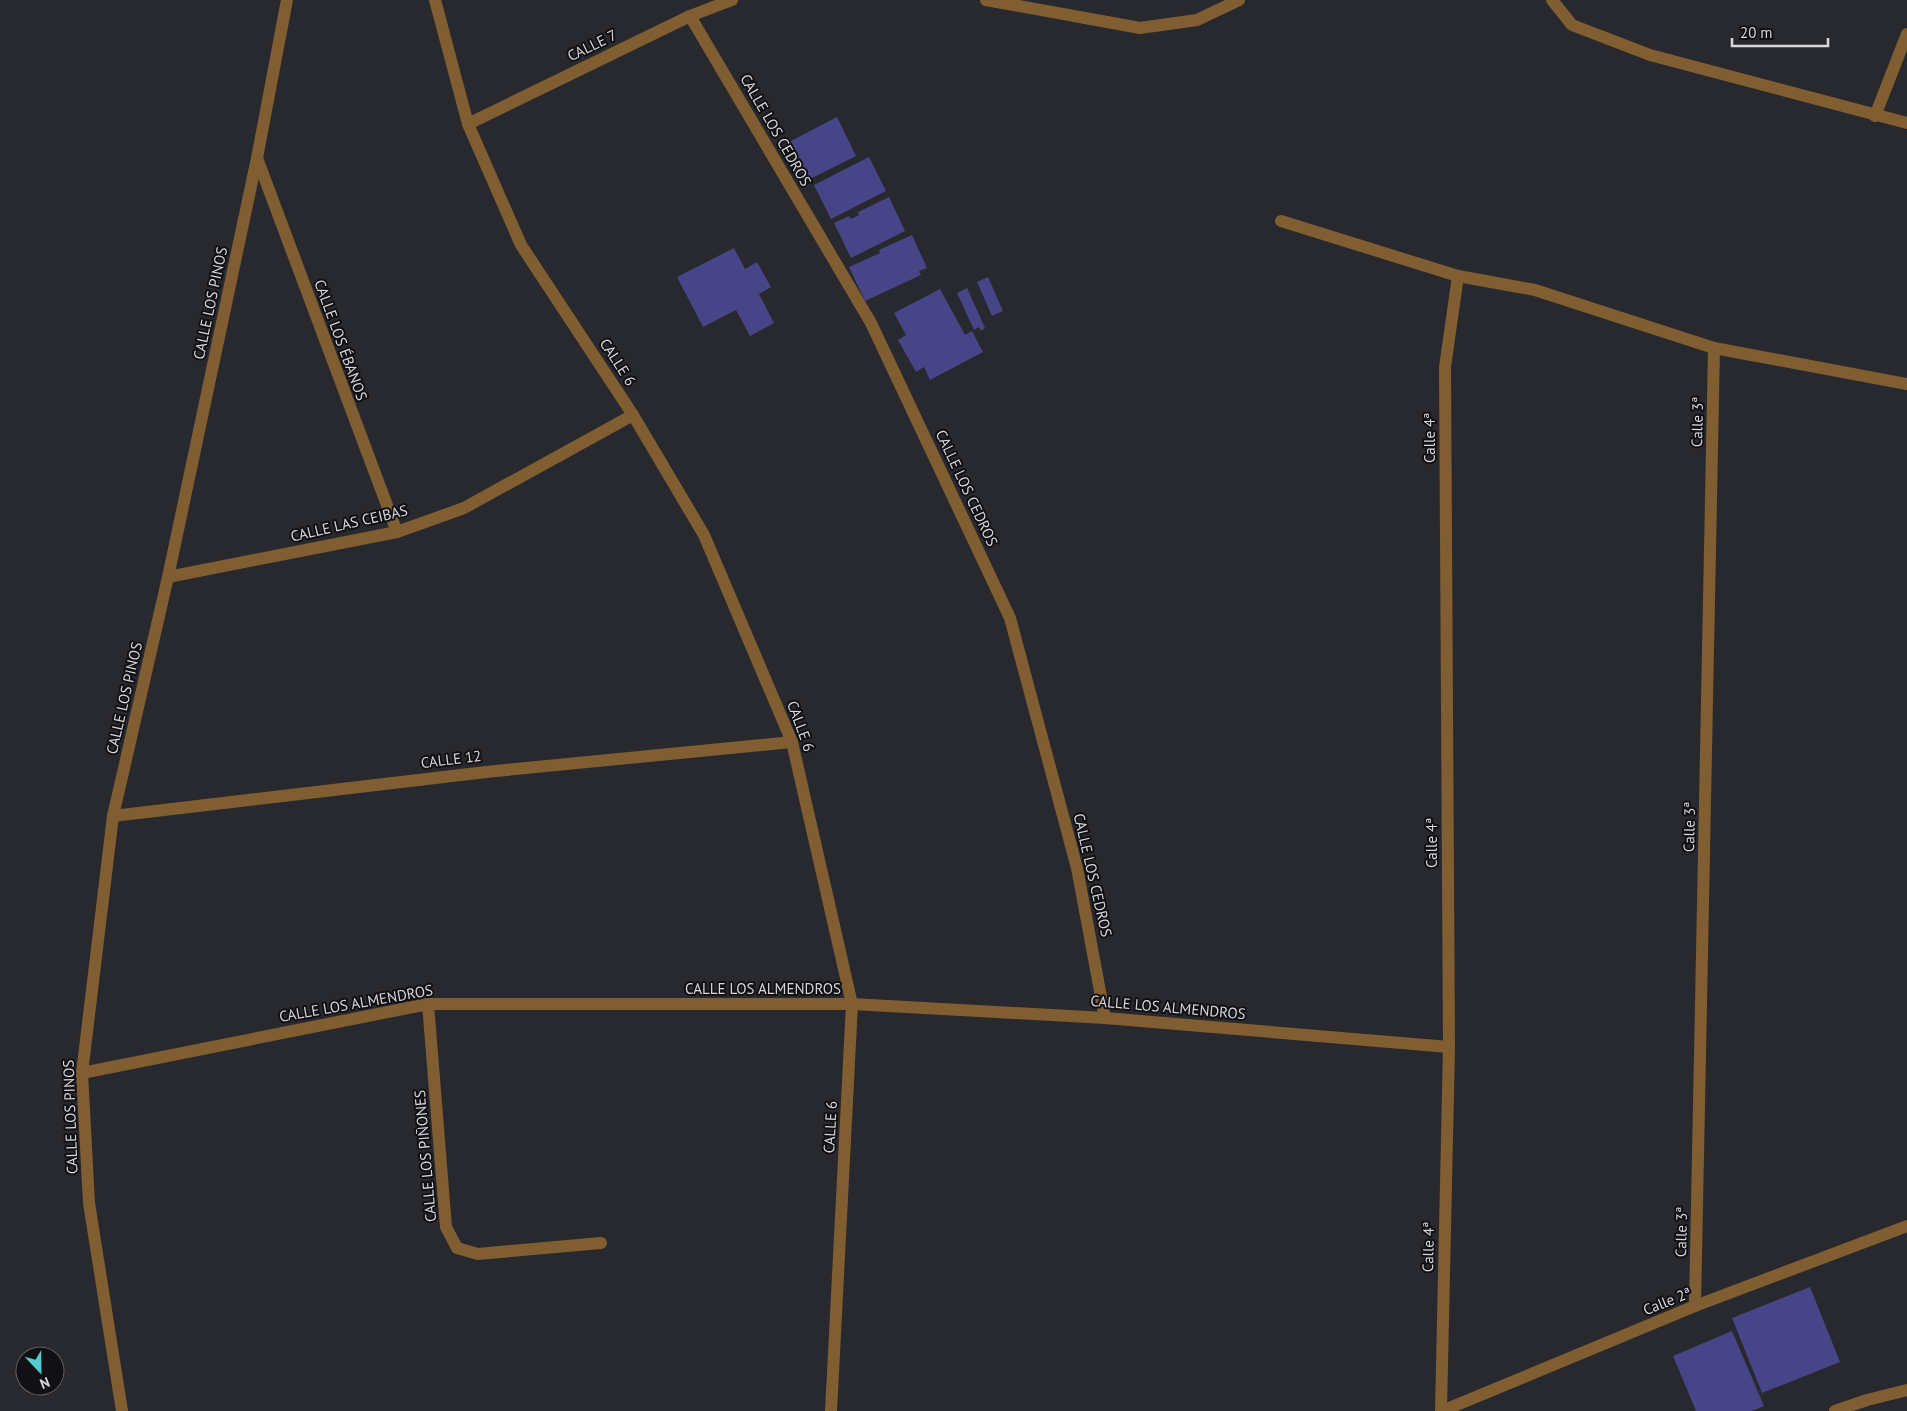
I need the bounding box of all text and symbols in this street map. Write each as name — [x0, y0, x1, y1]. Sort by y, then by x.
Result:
scale bar — [1732, 15, 1828, 47]
text: 20 m — [1740, 23, 1773, 42]
street label: CALLE 7 — [564, 25, 620, 65]
street label: CALLE LOS CEDROS — [736, 71, 816, 189]
street label: CALLE LOS PINOS — [189, 245, 231, 361]
street label: CALLE LOS ÉBANOS — [310, 277, 372, 403]
street label: CALLE 6 — [596, 335, 640, 389]
street label: Calle 3ª — [1687, 397, 1707, 447]
street label: Calle 4ª — [1420, 413, 1439, 463]
street label: CALLE LOS CEDROS — [932, 427, 1002, 549]
street label: CALLE LAS CEIBAS — [289, 500, 409, 546]
street label: CALLE LOS PINOS — [102, 640, 146, 756]
street label: CALLE 6 — [783, 698, 819, 754]
street label: CALLE 12 — [420, 746, 482, 772]
street label: Calle 3ª — [1679, 802, 1699, 852]
street label: CALLE LOS CEDROS — [1070, 811, 1116, 939]
street label: Calle 4ª — [1422, 818, 1441, 868]
street label: CALLE LOS ALMENDROS — [685, 979, 841, 998]
street label: CALLE LOS ALMENDROS — [278, 980, 434, 1026]
street label: CALLE LOS ALMENDROS — [1090, 991, 1246, 1023]
street label: CALLE LOS PINOS — [59, 1059, 81, 1175]
street label: CALLE LOS PIÑONES — [410, 1089, 440, 1223]
street label: CALLE 6 — [819, 1100, 841, 1154]
street label: Calle 3ª — [1671, 1207, 1691, 1257]
street label: Calle 4ª — [1418, 1222, 1438, 1272]
street label: Calle 2ª — [1640, 1283, 1694, 1319]
north arrow — [15, 1346, 65, 1396]
text: N — [37, 1373, 53, 1393]

